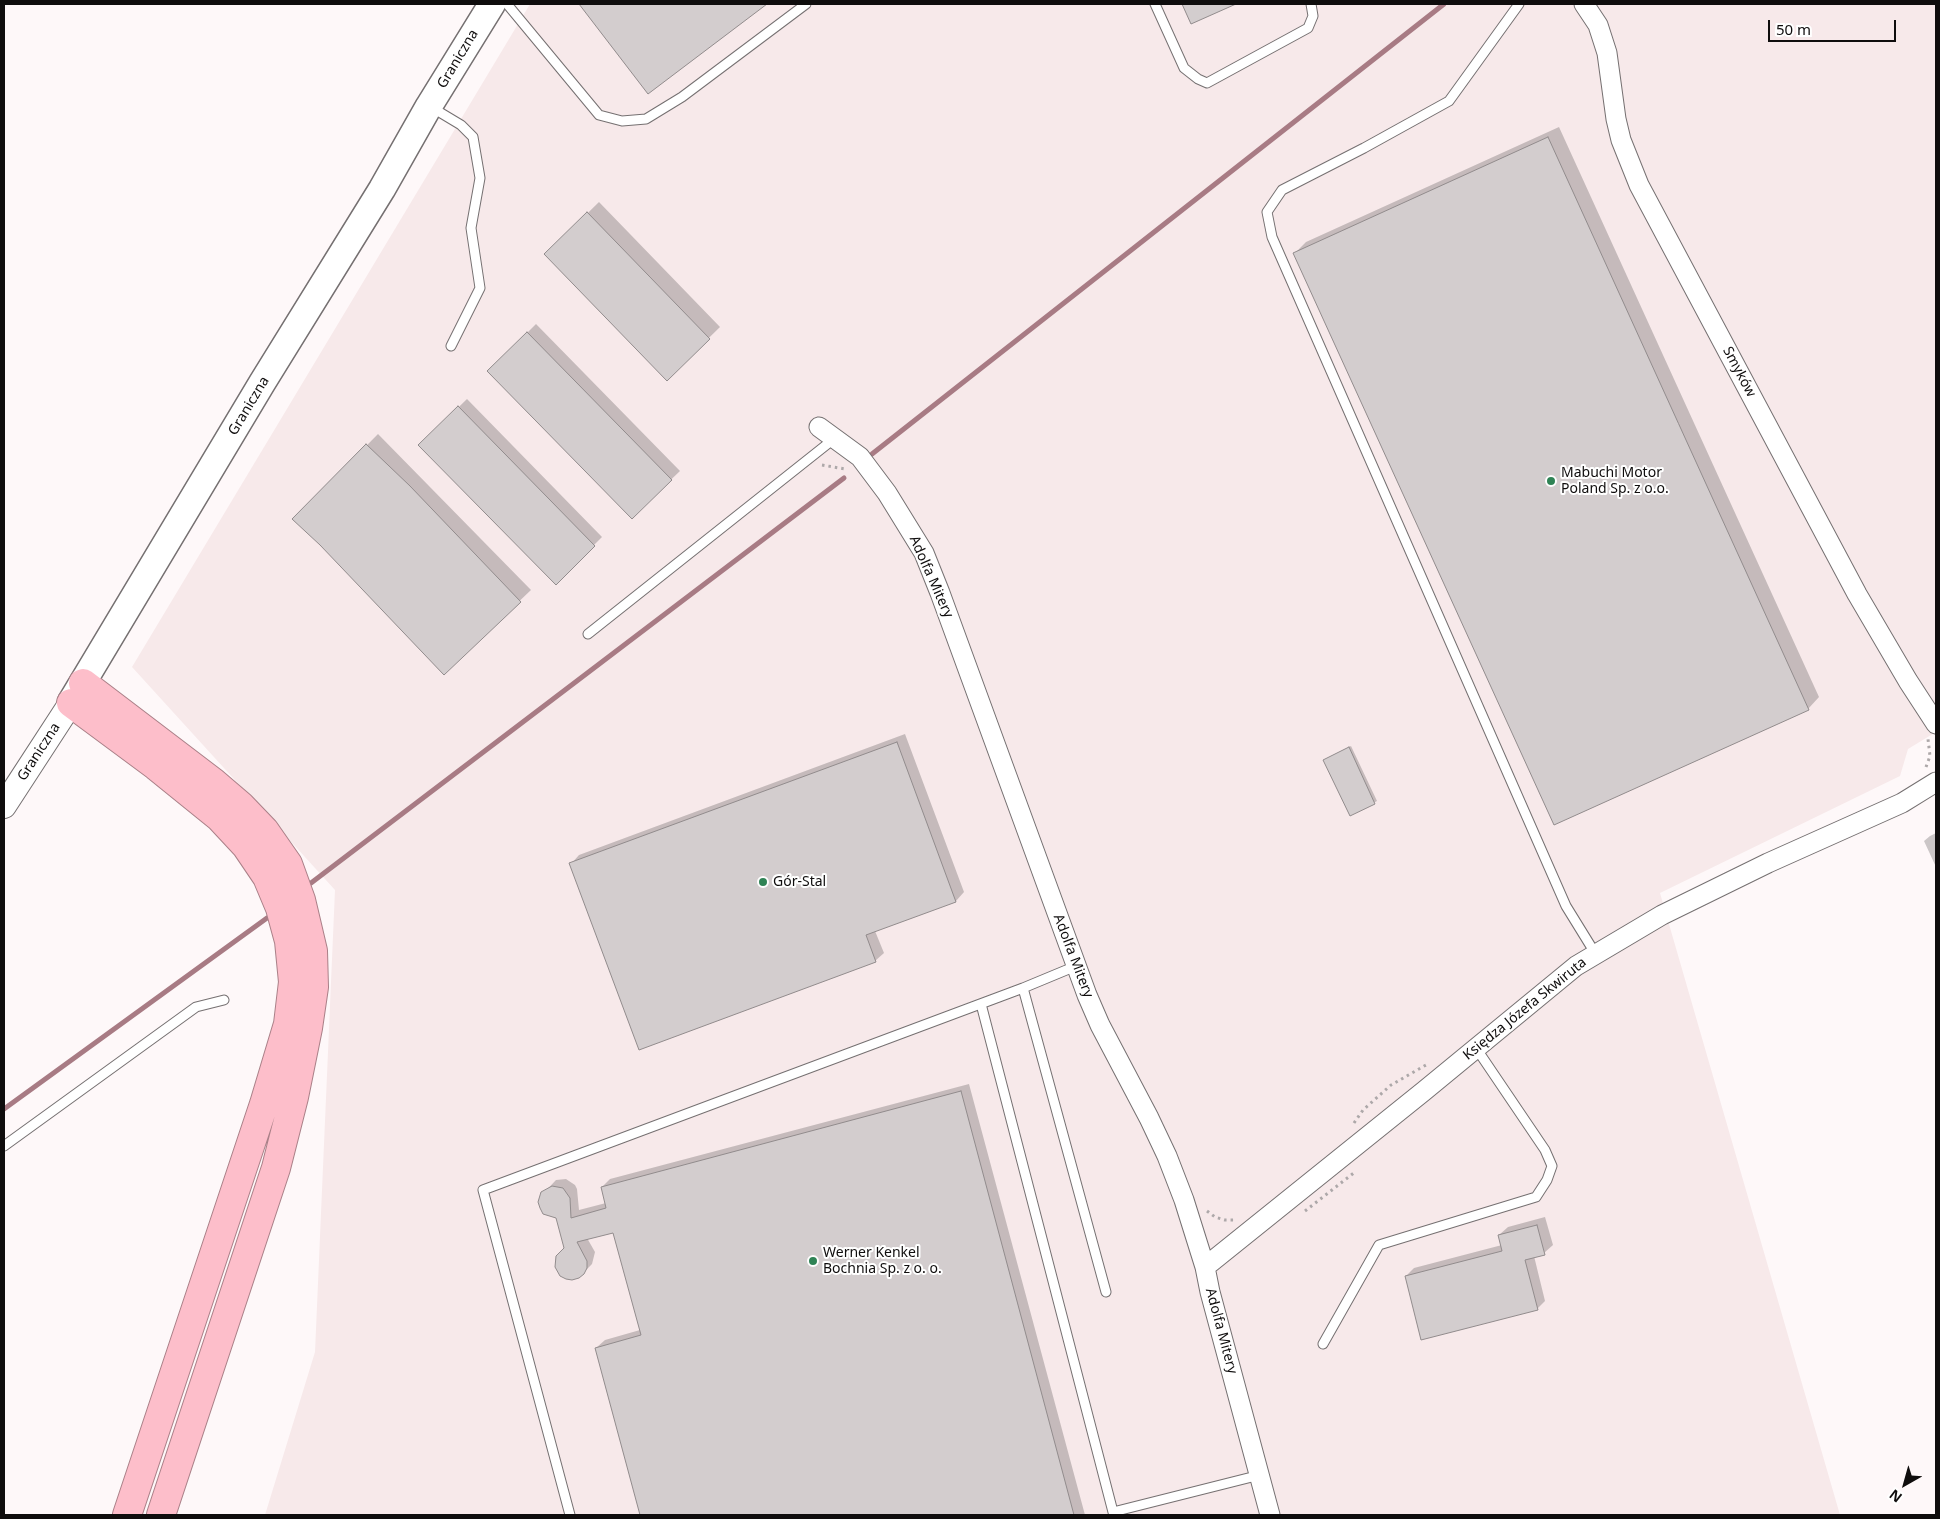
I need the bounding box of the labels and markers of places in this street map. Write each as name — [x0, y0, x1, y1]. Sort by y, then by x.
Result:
place label: Mabuchi Motor Poland Sp. z o.o. — [1561, 465, 1669, 498]
marker: Mabuchi Motor Poland Sp. z o.o. — [1545, 475, 1557, 487]
place label: Gór-Stal — [773, 874, 826, 890]
marker: Gór-Stal — [757, 876, 769, 888]
place label: Werner Kenkel Bochnia Sp. z o. o. — [823, 1245, 942, 1278]
marker: Werner Kenkel Bochnia Sp. z o. o. — [807, 1255, 819, 1267]

